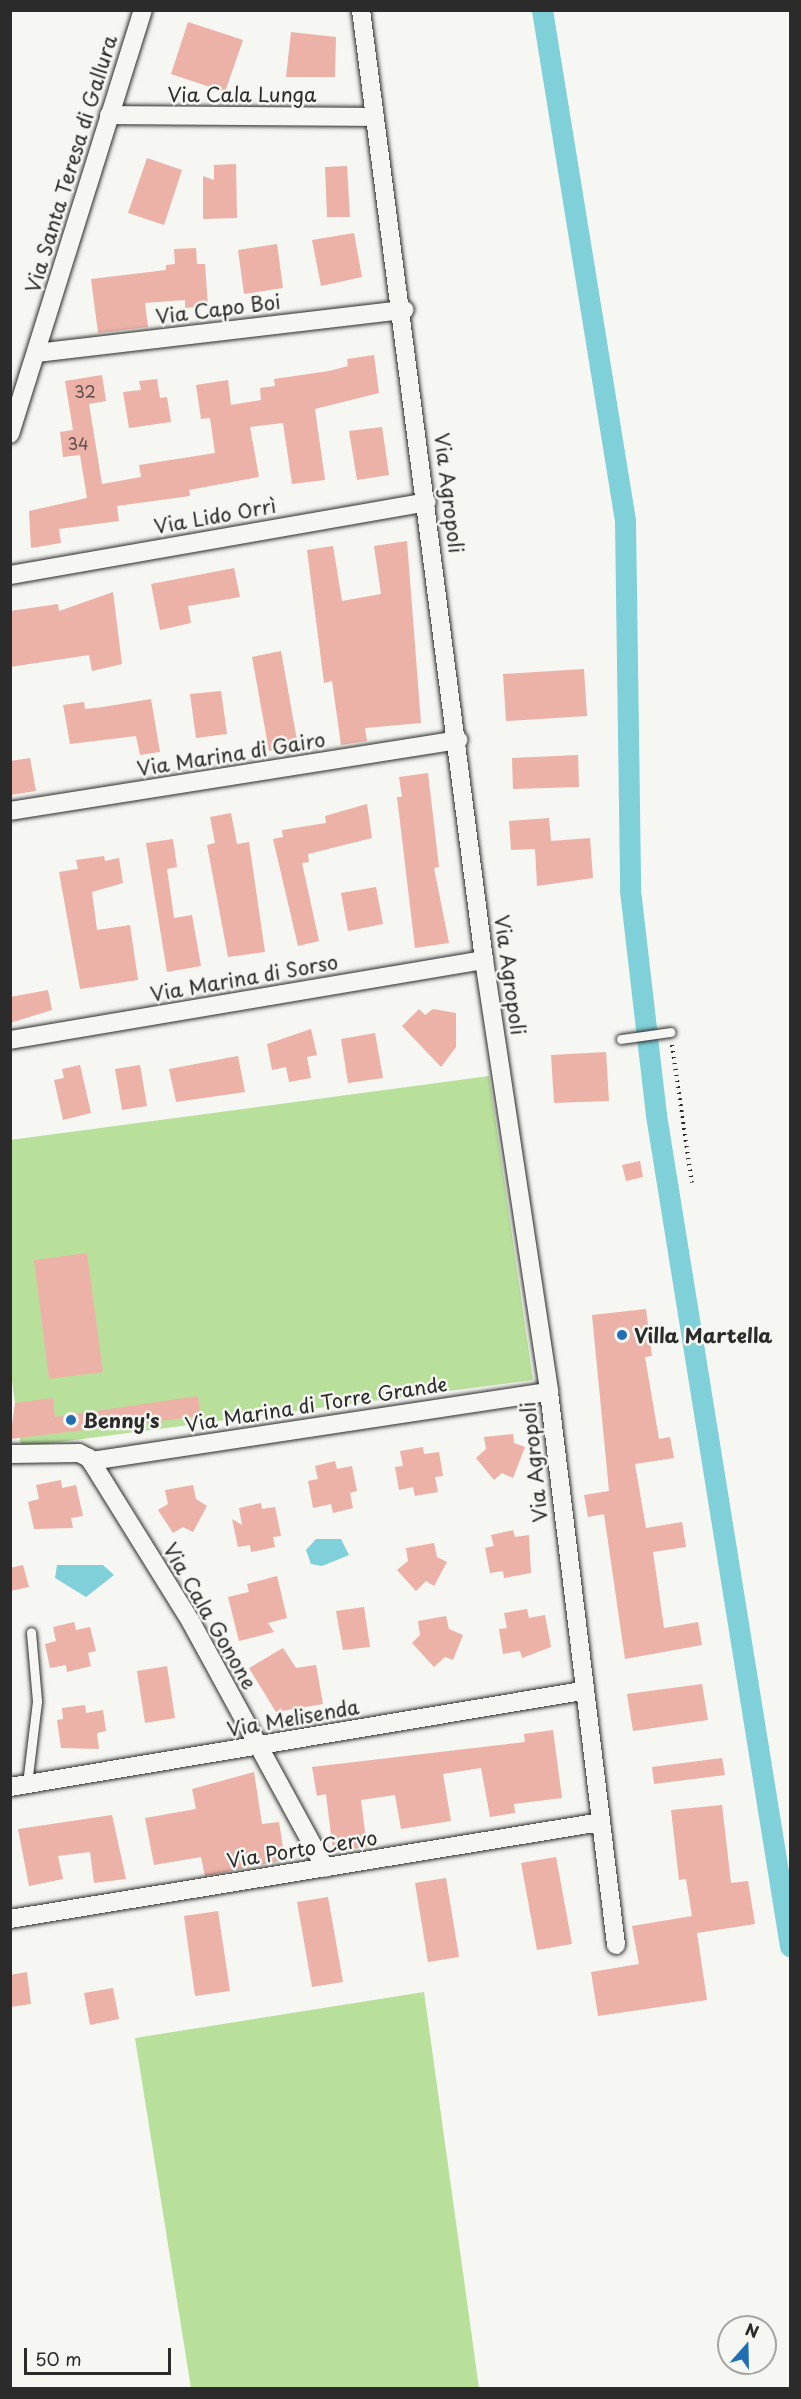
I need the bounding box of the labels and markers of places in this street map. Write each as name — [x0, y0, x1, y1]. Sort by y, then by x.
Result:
place label: Villa Martella — [634, 1323, 772, 1347]
marker: Villa Martella — [615, 1328, 629, 1342]
place label: Benny's — [83, 1408, 159, 1432]
marker: Benny's — [64, 1413, 78, 1427]

